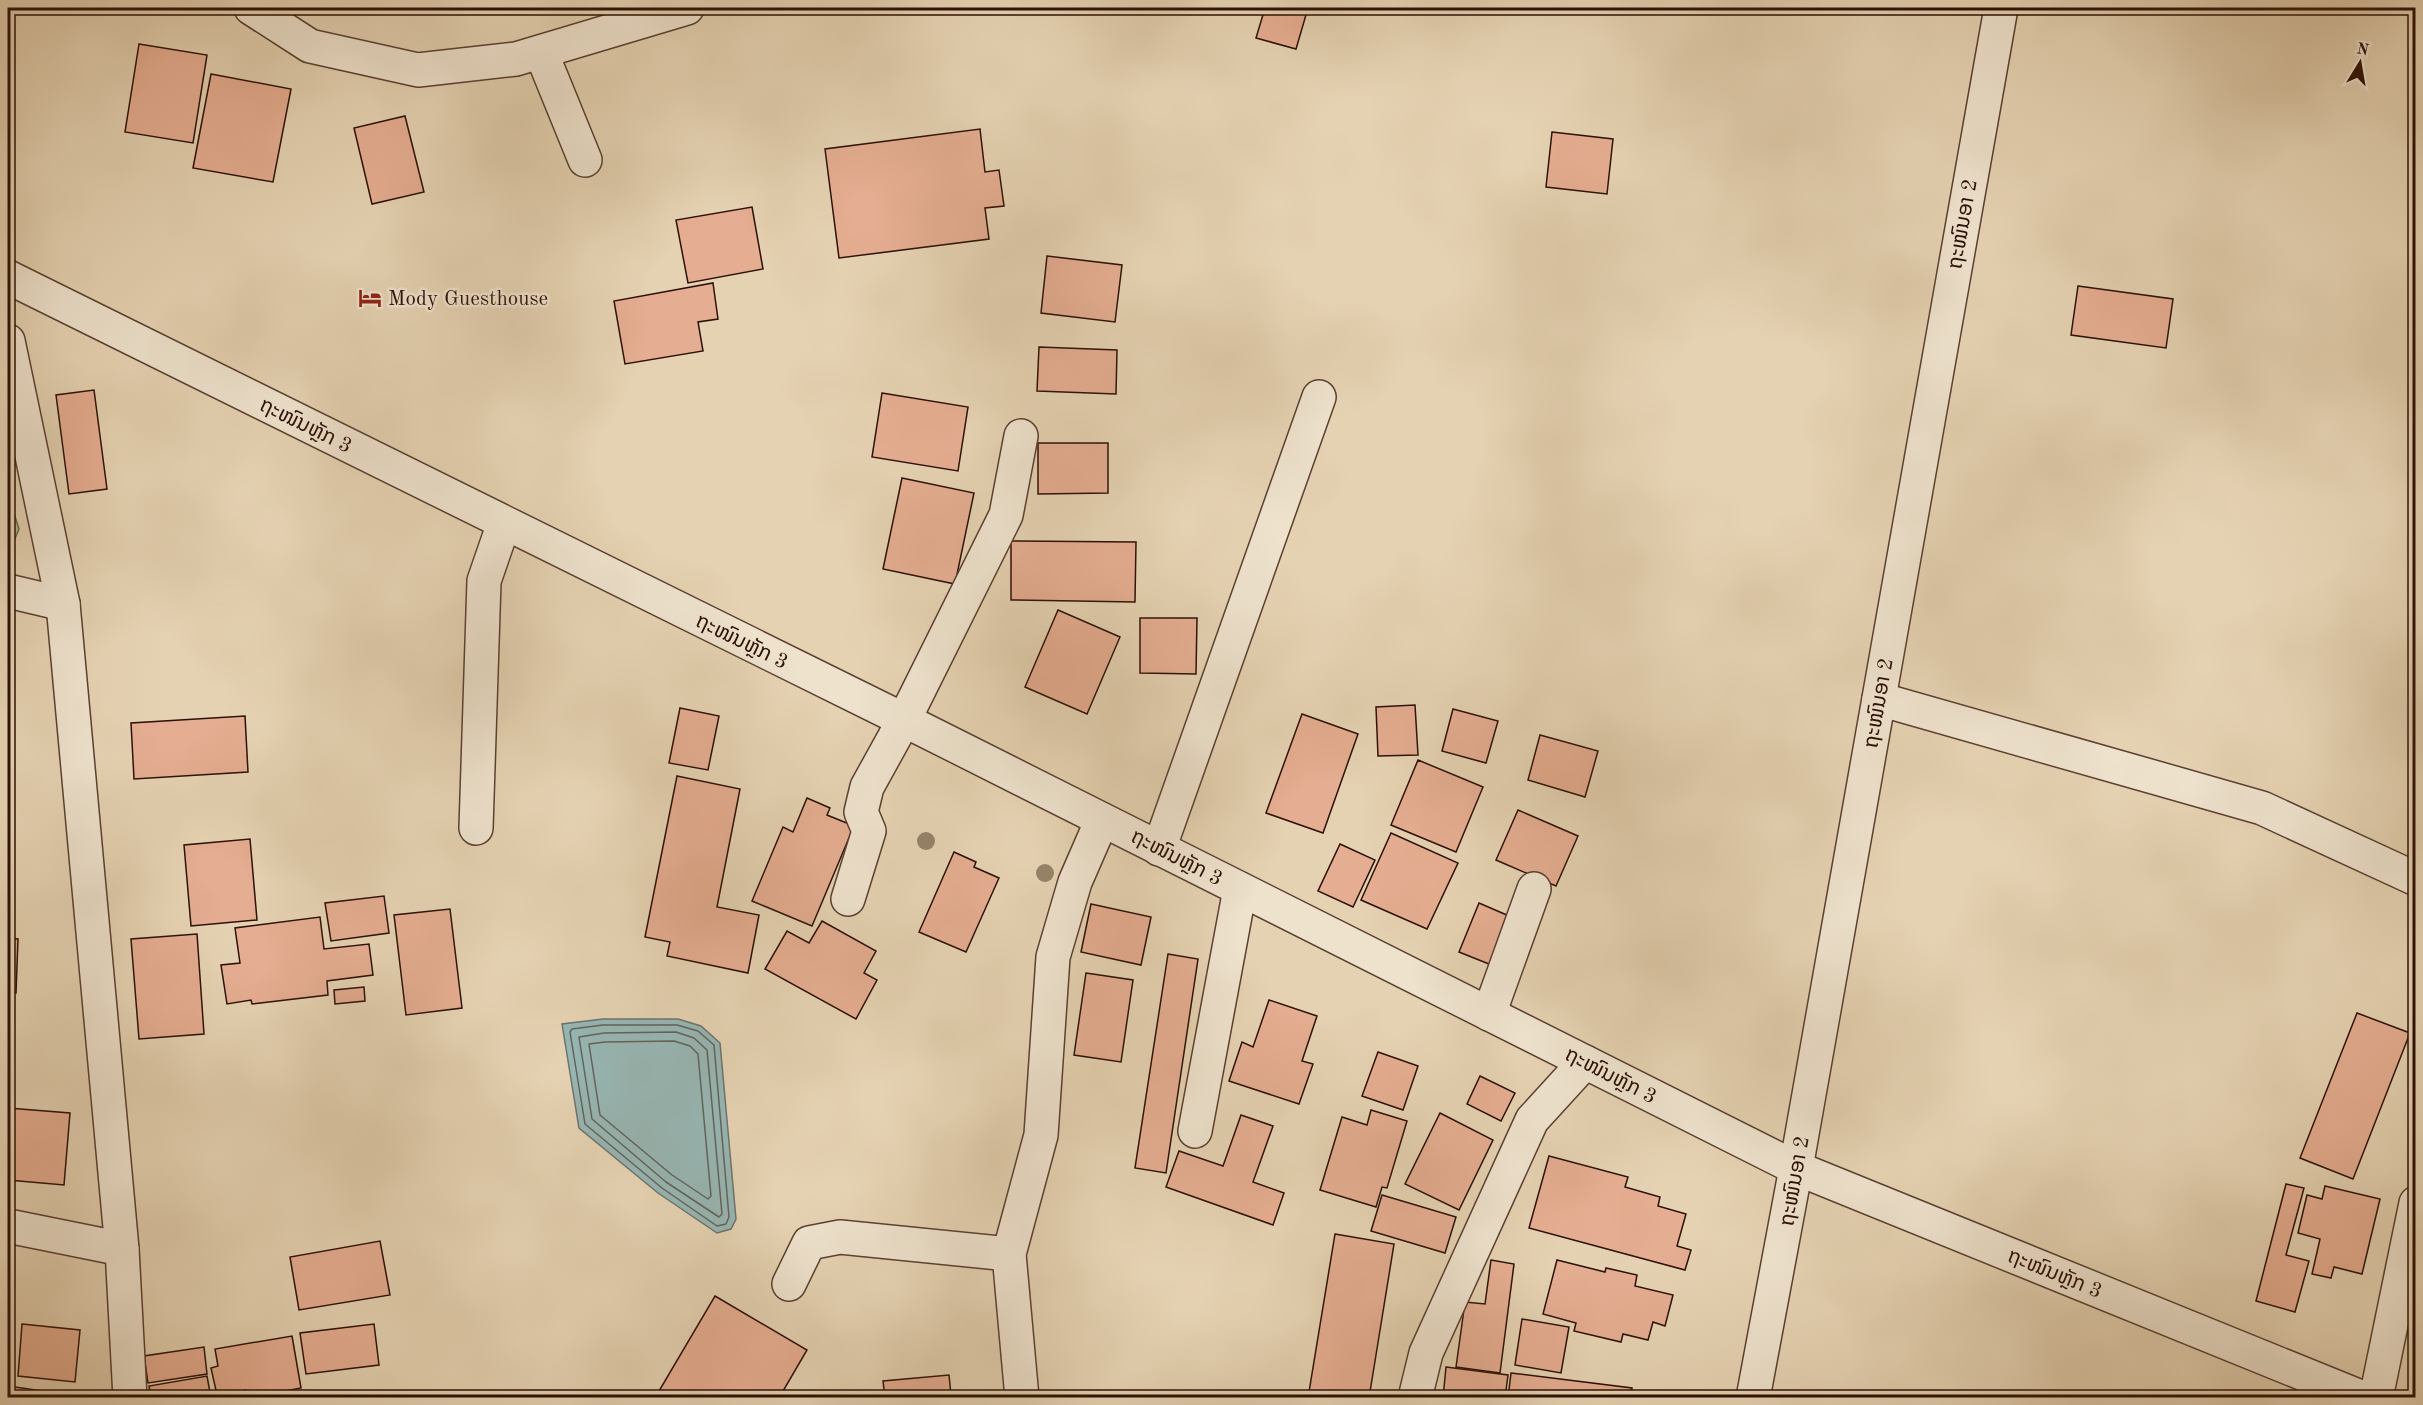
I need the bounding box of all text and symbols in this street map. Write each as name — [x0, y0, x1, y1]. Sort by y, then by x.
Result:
north arrow — [2330, 33, 2390, 93]
text: N — [2355, 41, 2371, 59]
street label: ຖະໜົນອາ 2 — [1943, 177, 1982, 271]
hotel icon: Mody Guesthouse — [357, 285, 383, 311]
place label: Mody Guesthouse — [388, 289, 548, 310]
street label: ຖະໜົນຫຼັກ 3 — [256, 393, 356, 458]
street label: ຖະໜົນຫຼັກ 3 — [692, 609, 792, 674]
street label: ຖະໜົນອາ 2 — [1859, 656, 1898, 750]
street label: ຖະໜົນຫຼັກ 3 — [1127, 824, 1227, 890]
street label: ຖະໜົນຫຼັກ 3 — [1561, 1042, 1661, 1108]
street label: ຖະໜົນອາ 2 — [1775, 1134, 1814, 1228]
street label: ຖະໜົນຫຼັກ 3 — [2004, 1244, 2106, 1303]

